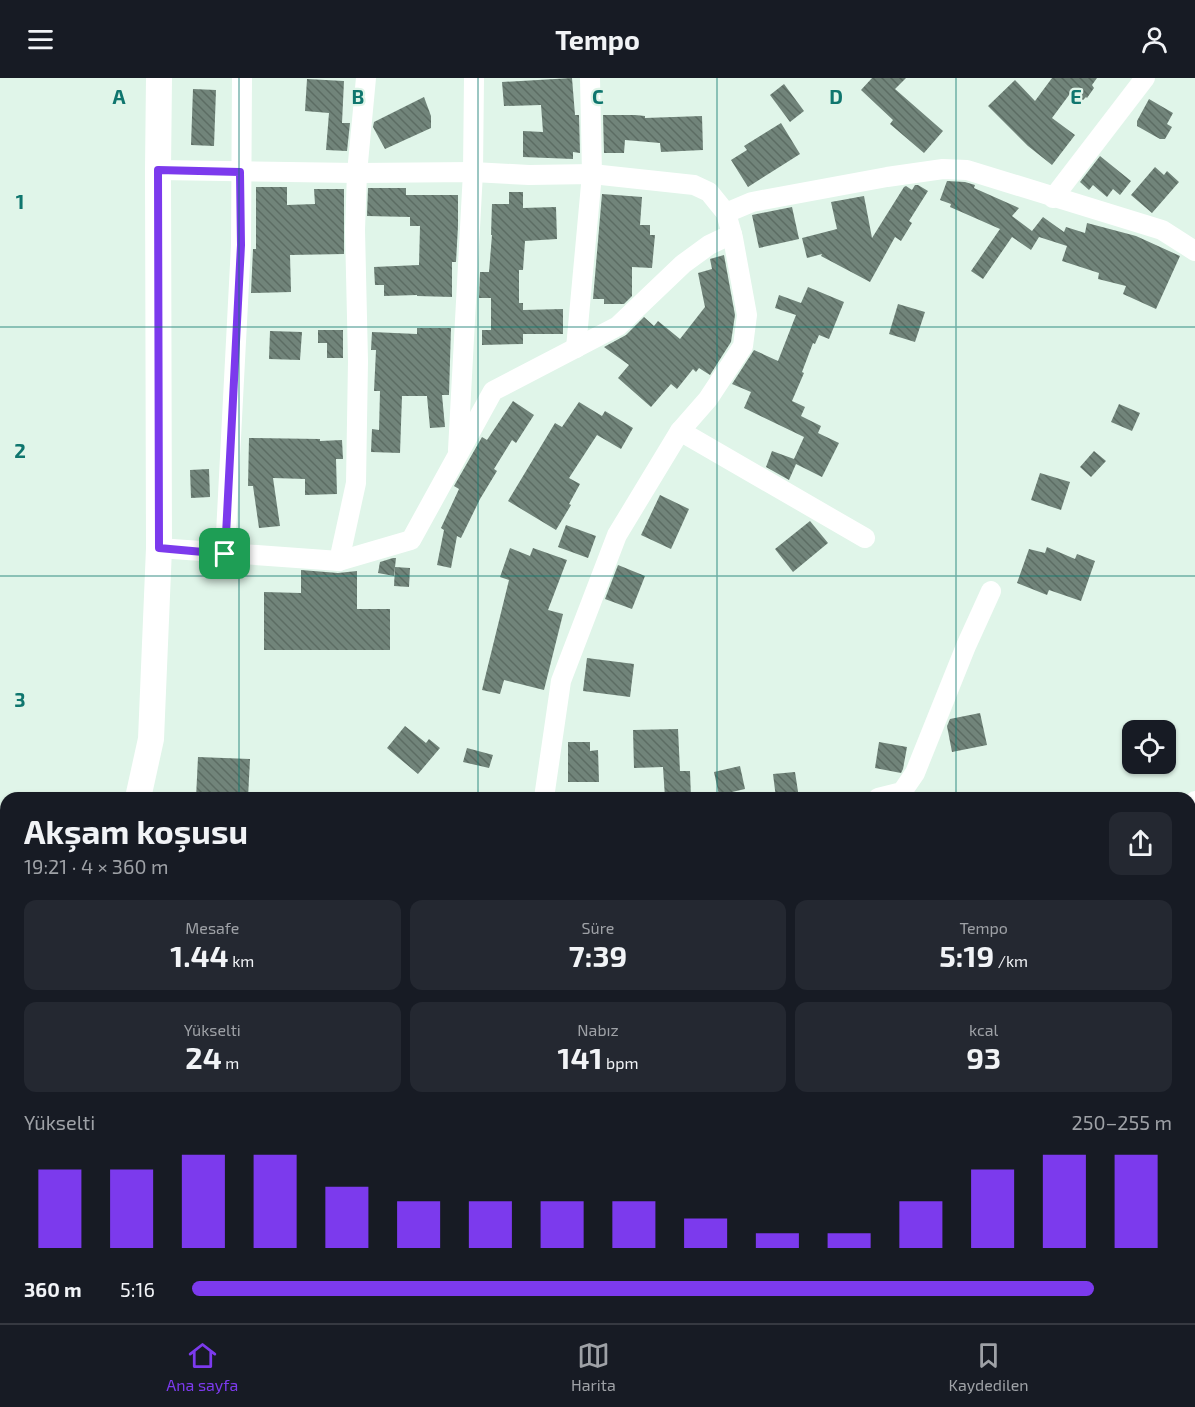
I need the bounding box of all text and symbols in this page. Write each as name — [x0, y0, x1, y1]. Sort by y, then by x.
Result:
icon: menu — [24, 23, 57, 56]
text: Tempo — [555, 23, 640, 55]
icon: person — [1138, 23, 1171, 56]
text: A — [112, 84, 126, 108]
text: B — [352, 84, 364, 108]
text: C — [592, 84, 604, 108]
text: D — [829, 84, 843, 108]
text: E — [1070, 84, 1082, 108]
text: 1 — [16, 189, 24, 213]
text: 2 — [14, 438, 26, 462]
pin — [199, 528, 250, 579]
icon: arrive — [208, 537, 241, 570]
text: 3 — [14, 687, 26, 711]
map controls — [1122, 720, 1176, 774]
button: locate — [1122, 720, 1176, 774]
text: Akşam koşusu — [24, 811, 248, 851]
button: share — [1109, 812, 1172, 875]
text: 19:21 · 4 × 360 m — [24, 854, 168, 878]
text: Mesafe — [185, 918, 239, 937]
text: Süre — [582, 918, 614, 937]
text: Tempo — [959, 918, 1008, 937]
text: 1.44 — [170, 937, 229, 973]
text: 7:39 — [569, 937, 627, 973]
text: 5:19 — [939, 937, 994, 973]
text: km — [229, 951, 254, 970]
text: /km — [994, 951, 1028, 970]
text: Yükselti — [184, 1020, 241, 1039]
text: Nabız — [577, 1020, 619, 1039]
text: kcal — [969, 1020, 998, 1039]
text: 24 — [185, 1039, 222, 1075]
text: 141 — [557, 1039, 603, 1075]
text: 93 — [966, 1039, 1001, 1075]
text: m — [222, 1053, 239, 1072]
text: bpm — [603, 1053, 639, 1072]
text: Yükselti — [24, 1110, 95, 1134]
text: 250–255 m — [1071, 1110, 1172, 1134]
text: 360 m — [24, 1277, 82, 1301]
text: 5:16 — [120, 1277, 155, 1301]
tab: Ana sayfa — [166, 1339, 238, 1394]
tab: Harita — [571, 1339, 616, 1394]
tab: Kaydedilen — [948, 1339, 1029, 1394]

